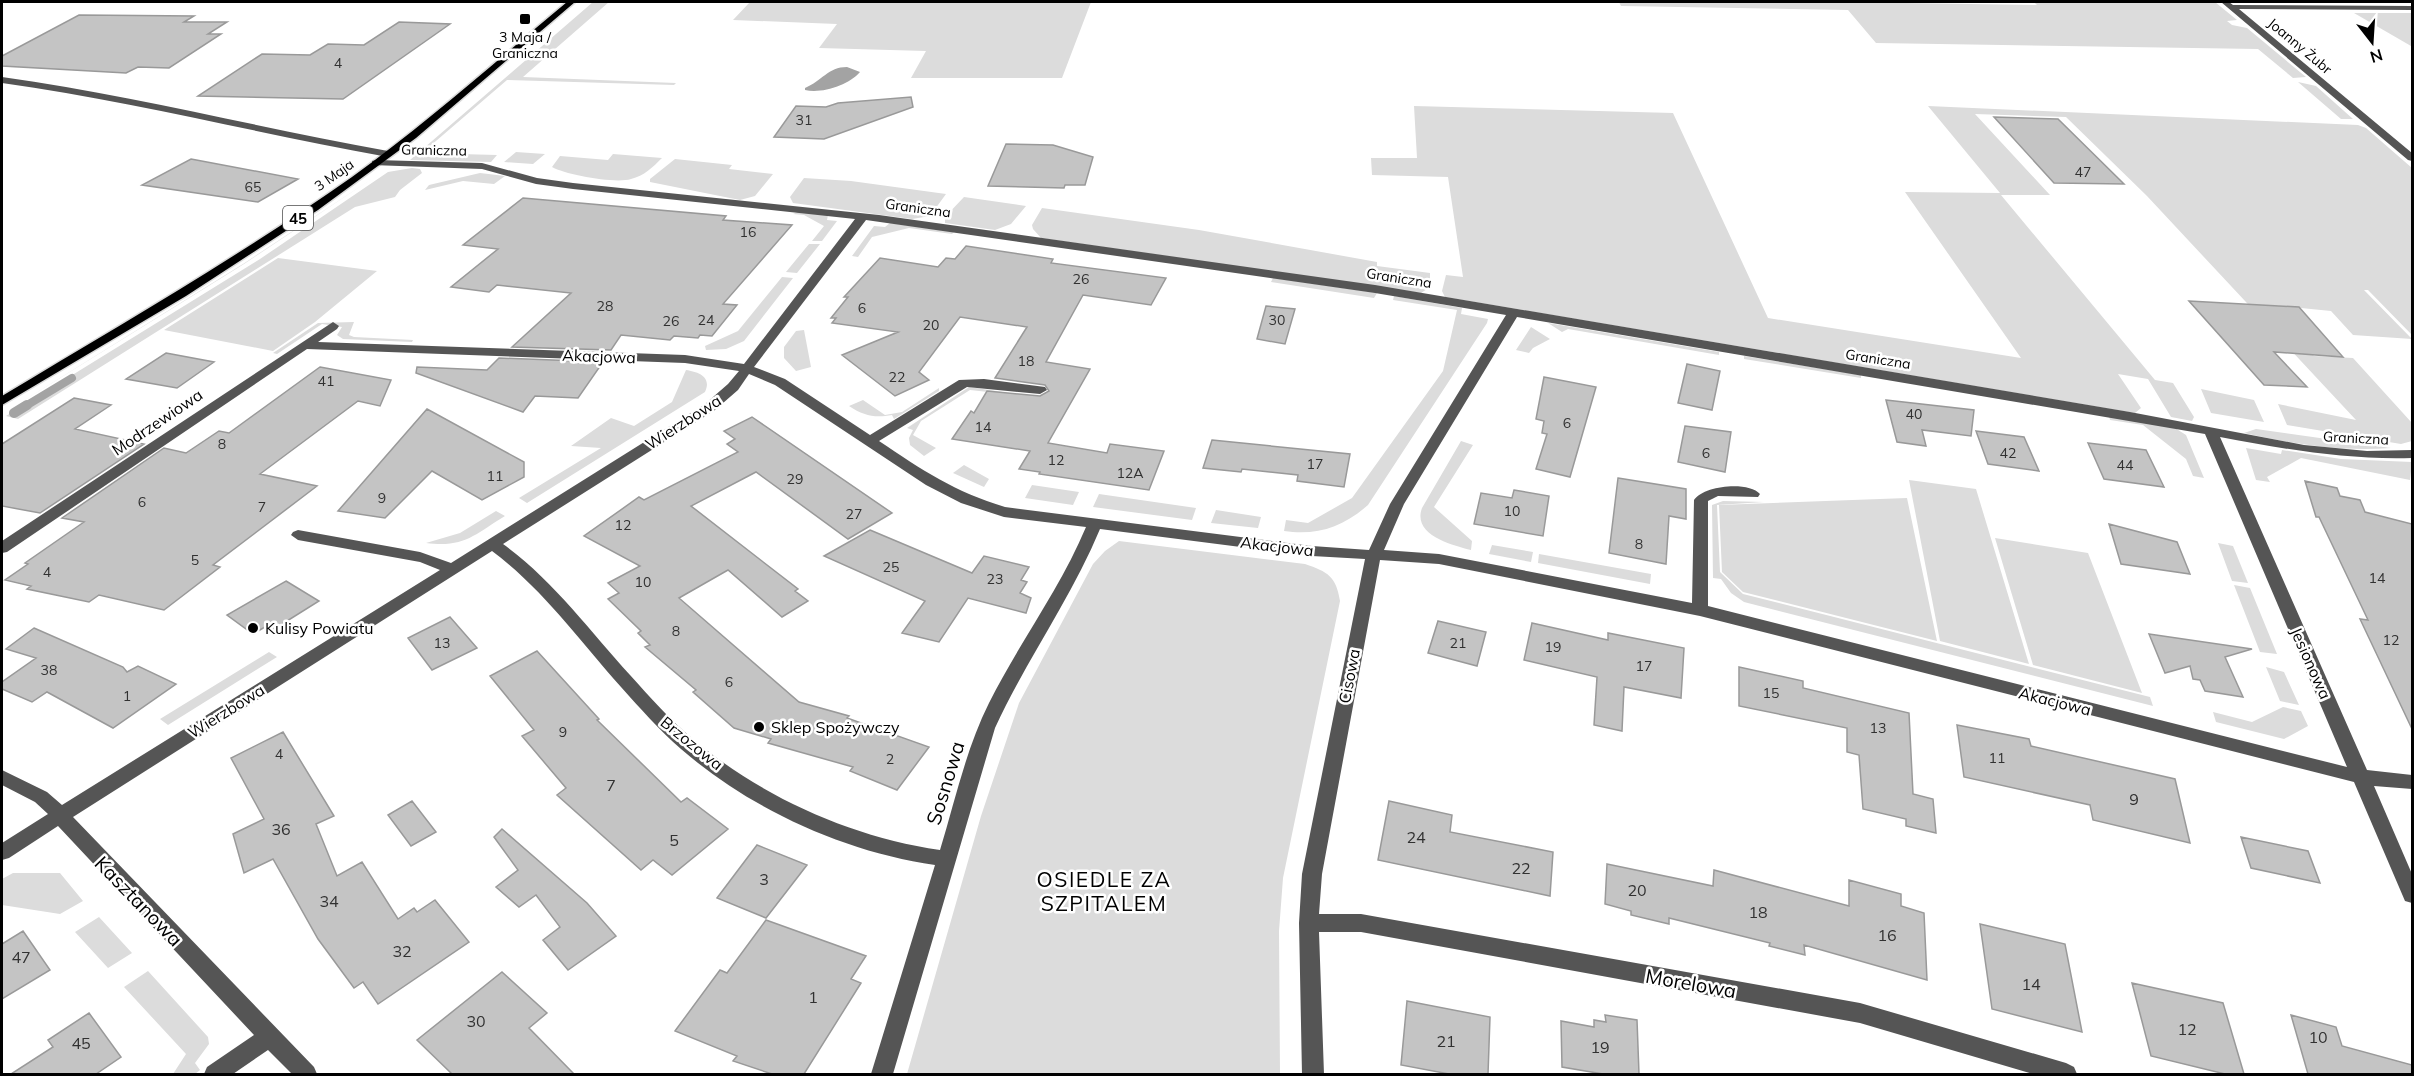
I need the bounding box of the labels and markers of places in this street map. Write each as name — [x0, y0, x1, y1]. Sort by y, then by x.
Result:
marker: 3 Maja / Graniczna — [518, 12, 532, 26]
place label: 3 Maja / Graniczna — [492, 28, 558, 62]
place label: Kulisy Powiatu — [265, 618, 374, 638]
marker: Kulisy Powiatu — [246, 621, 260, 635]
place label: Sklep Spożywczy — [771, 717, 900, 737]
marker: Sklep Spożywczy — [752, 720, 766, 734]

